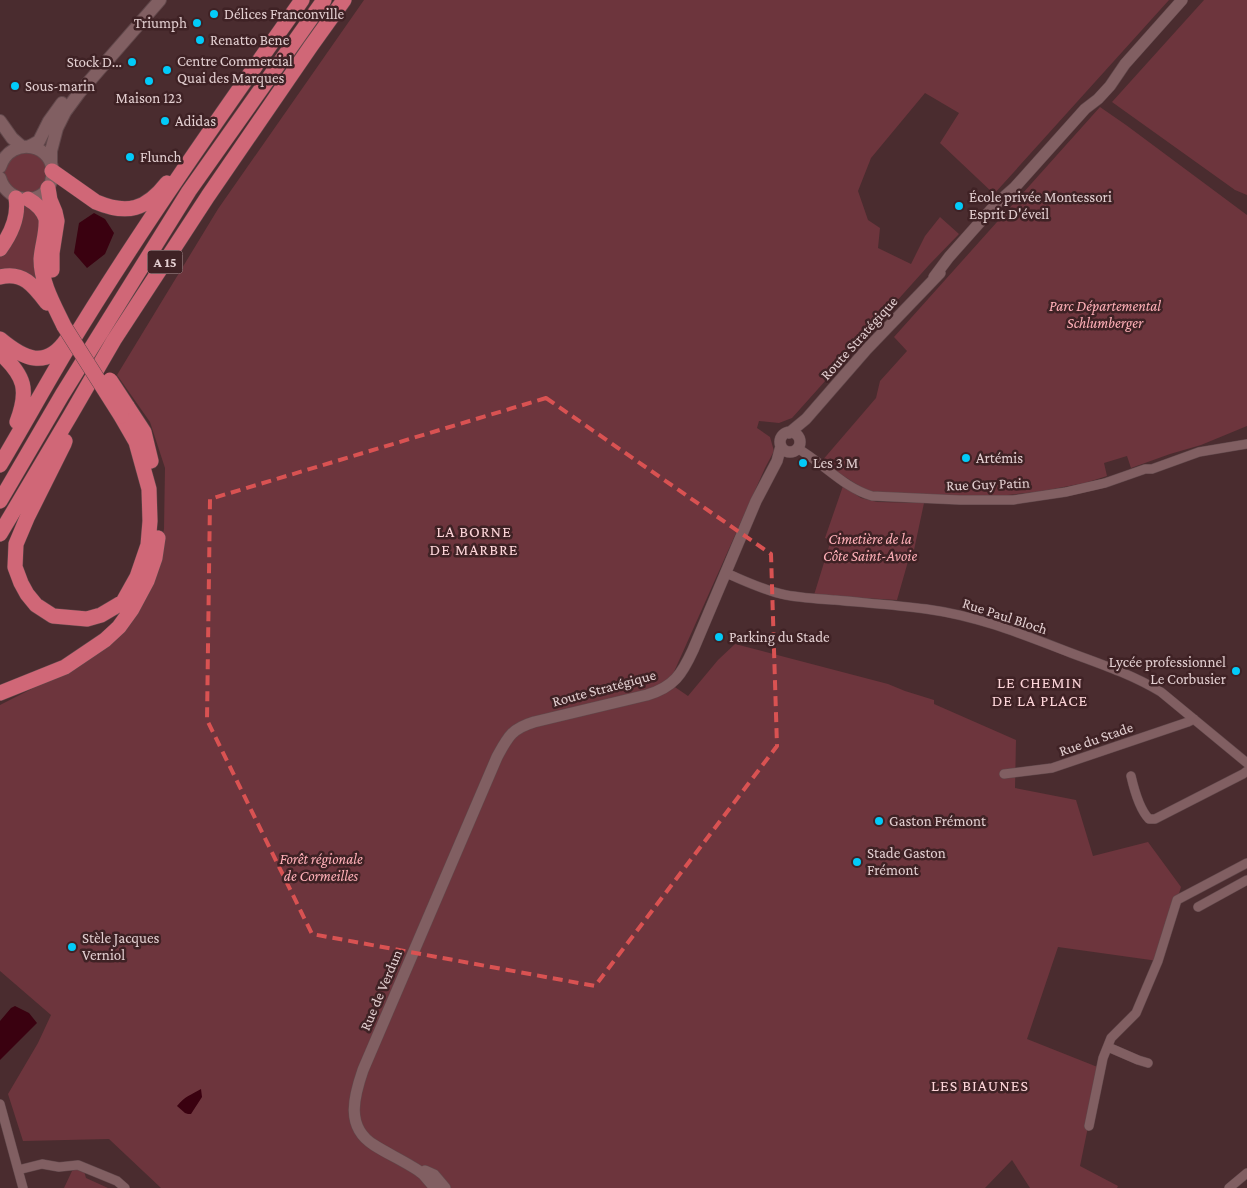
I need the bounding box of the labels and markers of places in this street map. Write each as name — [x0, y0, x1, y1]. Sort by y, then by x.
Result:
place label: Délices Franconville — [224, 6, 345, 22]
marker: Délices Franconville — [208, 8, 220, 20]
place label: Triumph — [134, 15, 187, 32]
marker: Triumph — [191, 17, 203, 29]
place label: Renatto Bene — [210, 32, 290, 48]
marker: Renatto Bene — [194, 34, 206, 46]
place label: Centre Commercial Quai des Marques — [177, 53, 293, 87]
place label: Stock D... — [67, 54, 122, 70]
marker: Stock D... — [126, 56, 138, 68]
marker: Centre Commercial Quai des Marques — [161, 64, 173, 76]
marker: Maison 123 — [143, 75, 155, 87]
place label: Sous-marin — [25, 78, 95, 94]
marker: Sous-marin — [9, 80, 21, 92]
place label: Maison 123 — [116, 90, 182, 106]
place label: Adidas — [175, 113, 216, 129]
marker: Adidas — [159, 115, 171, 127]
place label: Flunch — [140, 149, 182, 165]
marker: Flunch — [124, 151, 136, 163]
place label: École privée Montessori Esprit D'éveil — [969, 189, 1112, 223]
marker: École privée Montessori Esprit D'éveil — [953, 200, 965, 212]
place label: Artémis — [976, 450, 1023, 466]
marker: Artémis — [960, 452, 972, 464]
place label: Les 3 M — [813, 455, 858, 471]
marker: Les 3 M — [797, 457, 809, 469]
place label: Parking du Stade — [729, 629, 830, 646]
marker: Parking du Stade — [713, 631, 725, 643]
place label: Lycée professionnel Le Corbusier — [1109, 654, 1227, 687]
marker: Lycée professionnel Le Corbusier — [1230, 665, 1242, 677]
place label: Gaston Frémont — [889, 813, 987, 829]
marker: Gaston Frémont — [873, 815, 885, 827]
place label: Stade Gaston Frémont — [867, 845, 946, 878]
marker: Stade Gaston Frémont — [851, 856, 863, 868]
place label: Stèle Jacques Verniol — [82, 930, 160, 963]
marker: Stèle Jacques Verniol — [66, 941, 78, 953]

